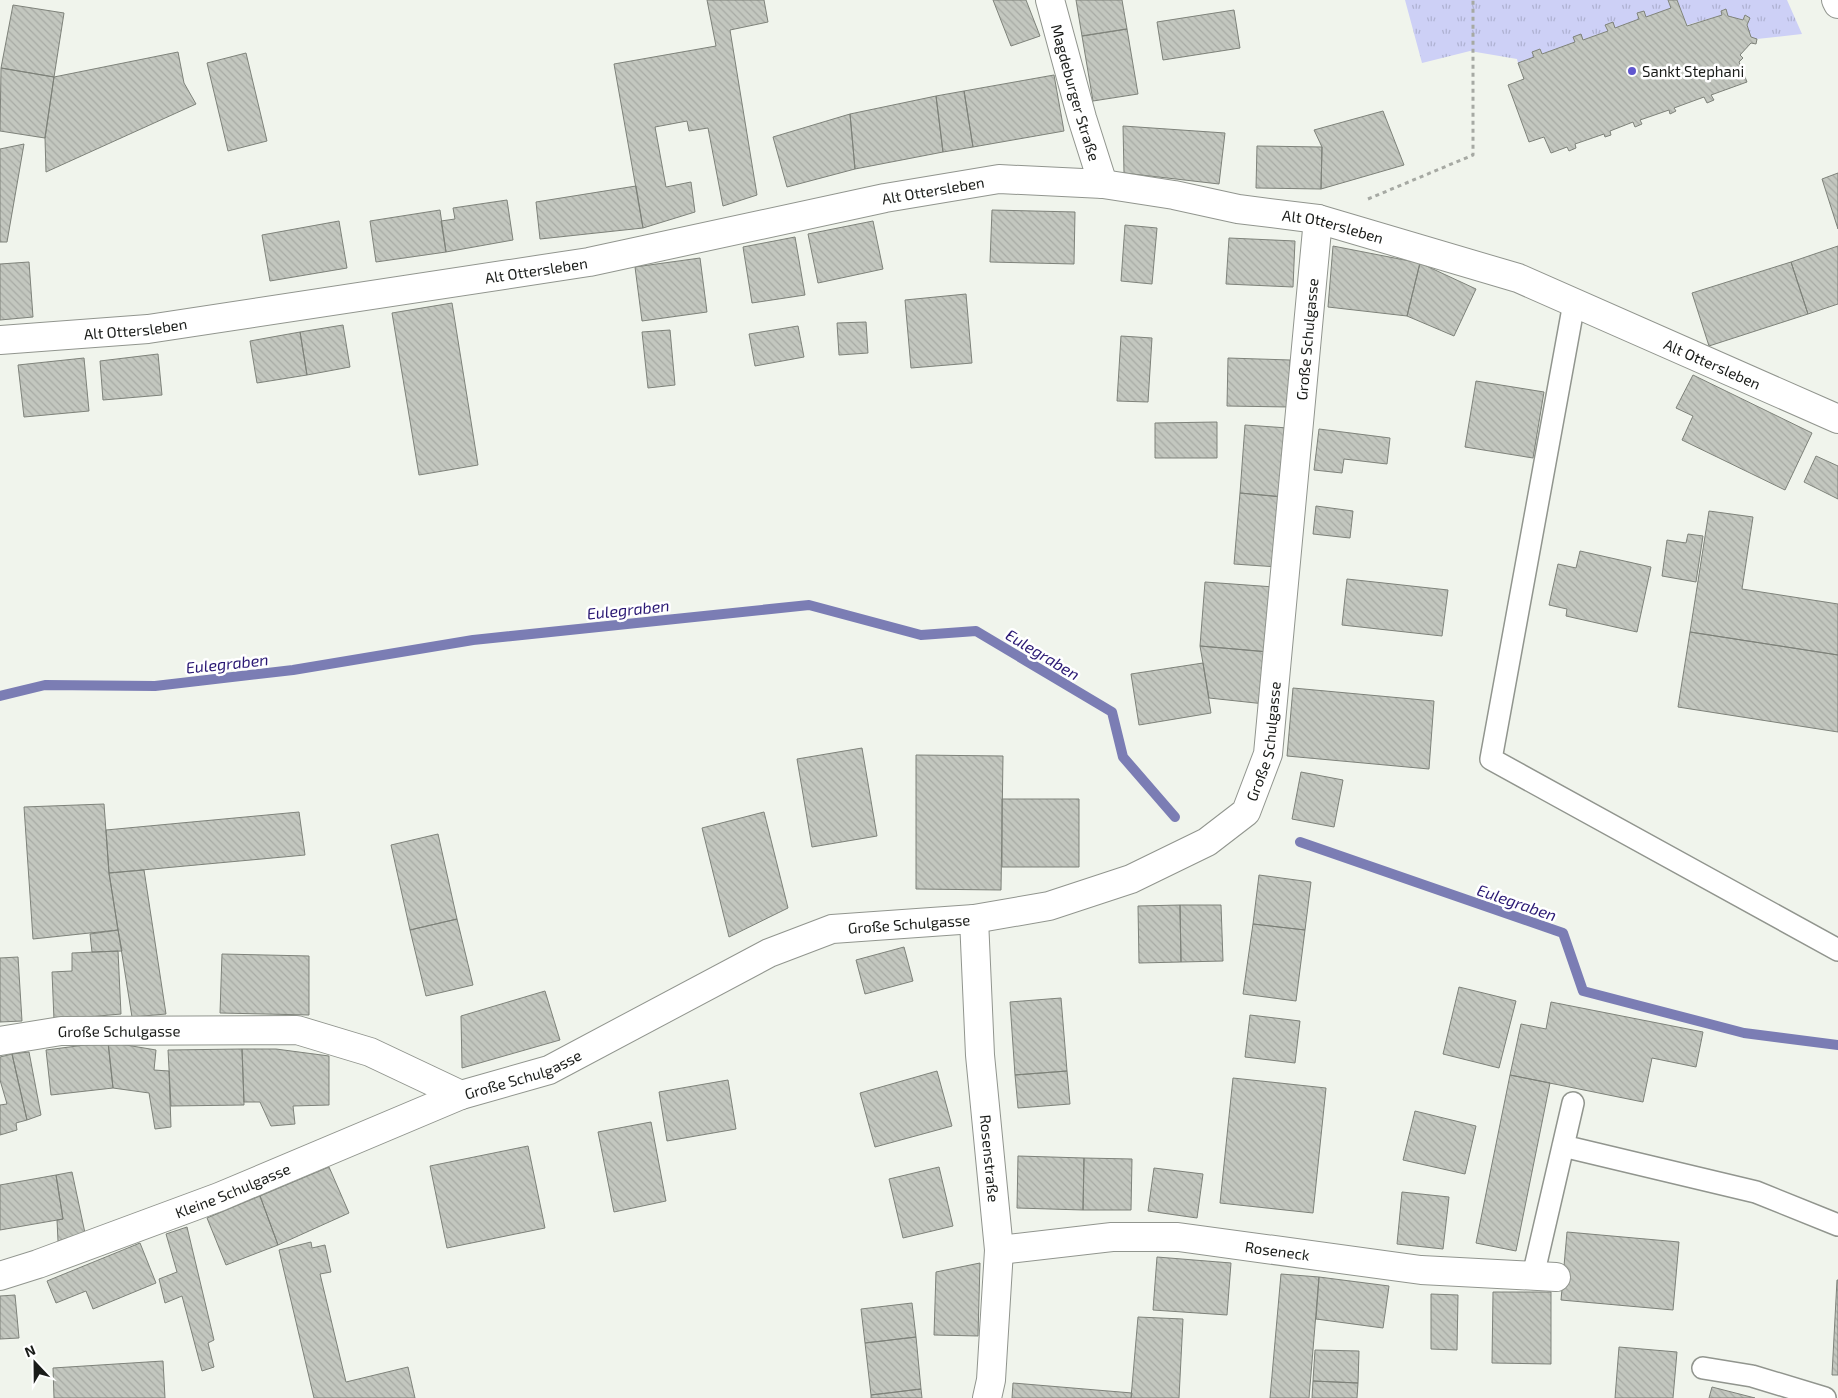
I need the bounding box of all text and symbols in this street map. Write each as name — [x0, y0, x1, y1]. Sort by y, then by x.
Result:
street label: Magdeburger Straße — [1048, 22, 1104, 163]
place label: Sankt Stephani — [1642, 62, 1744, 80]
marker: Sankt Stephani — [1626, 65, 1638, 77]
street label: Alt Ottersleben — [880, 173, 986, 207]
street label: Alt Ottersleben — [1281, 206, 1386, 247]
street label: Alt Ottersleben — [483, 253, 589, 287]
street label: Große Schulgasse — [1292, 277, 1321, 401]
street label: Alt Ottersleben — [83, 314, 188, 343]
street label: Alt Ottersleben — [1661, 335, 1764, 393]
water label: Eulegraben — [586, 595, 670, 623]
water label: Eulegraben — [1003, 625, 1083, 683]
water label: Eulegraben — [185, 649, 269, 677]
street label: Große Schulgasse — [1242, 680, 1284, 804]
water label: Eulegraben — [1475, 880, 1559, 924]
street label: Große Schulgasse — [847, 910, 971, 937]
street label: Große Schulgasse — [58, 1021, 181, 1040]
street label: Große Schulgasse — [462, 1046, 584, 1103]
street label: Rosenstraße — [977, 1114, 1003, 1203]
street label: Kleine Schulgasse — [173, 1159, 293, 1221]
street label: Roseneck — [1244, 1237, 1311, 1264]
north arrow — [10, 1338, 60, 1388]
text: N — [22, 1341, 38, 1360]

